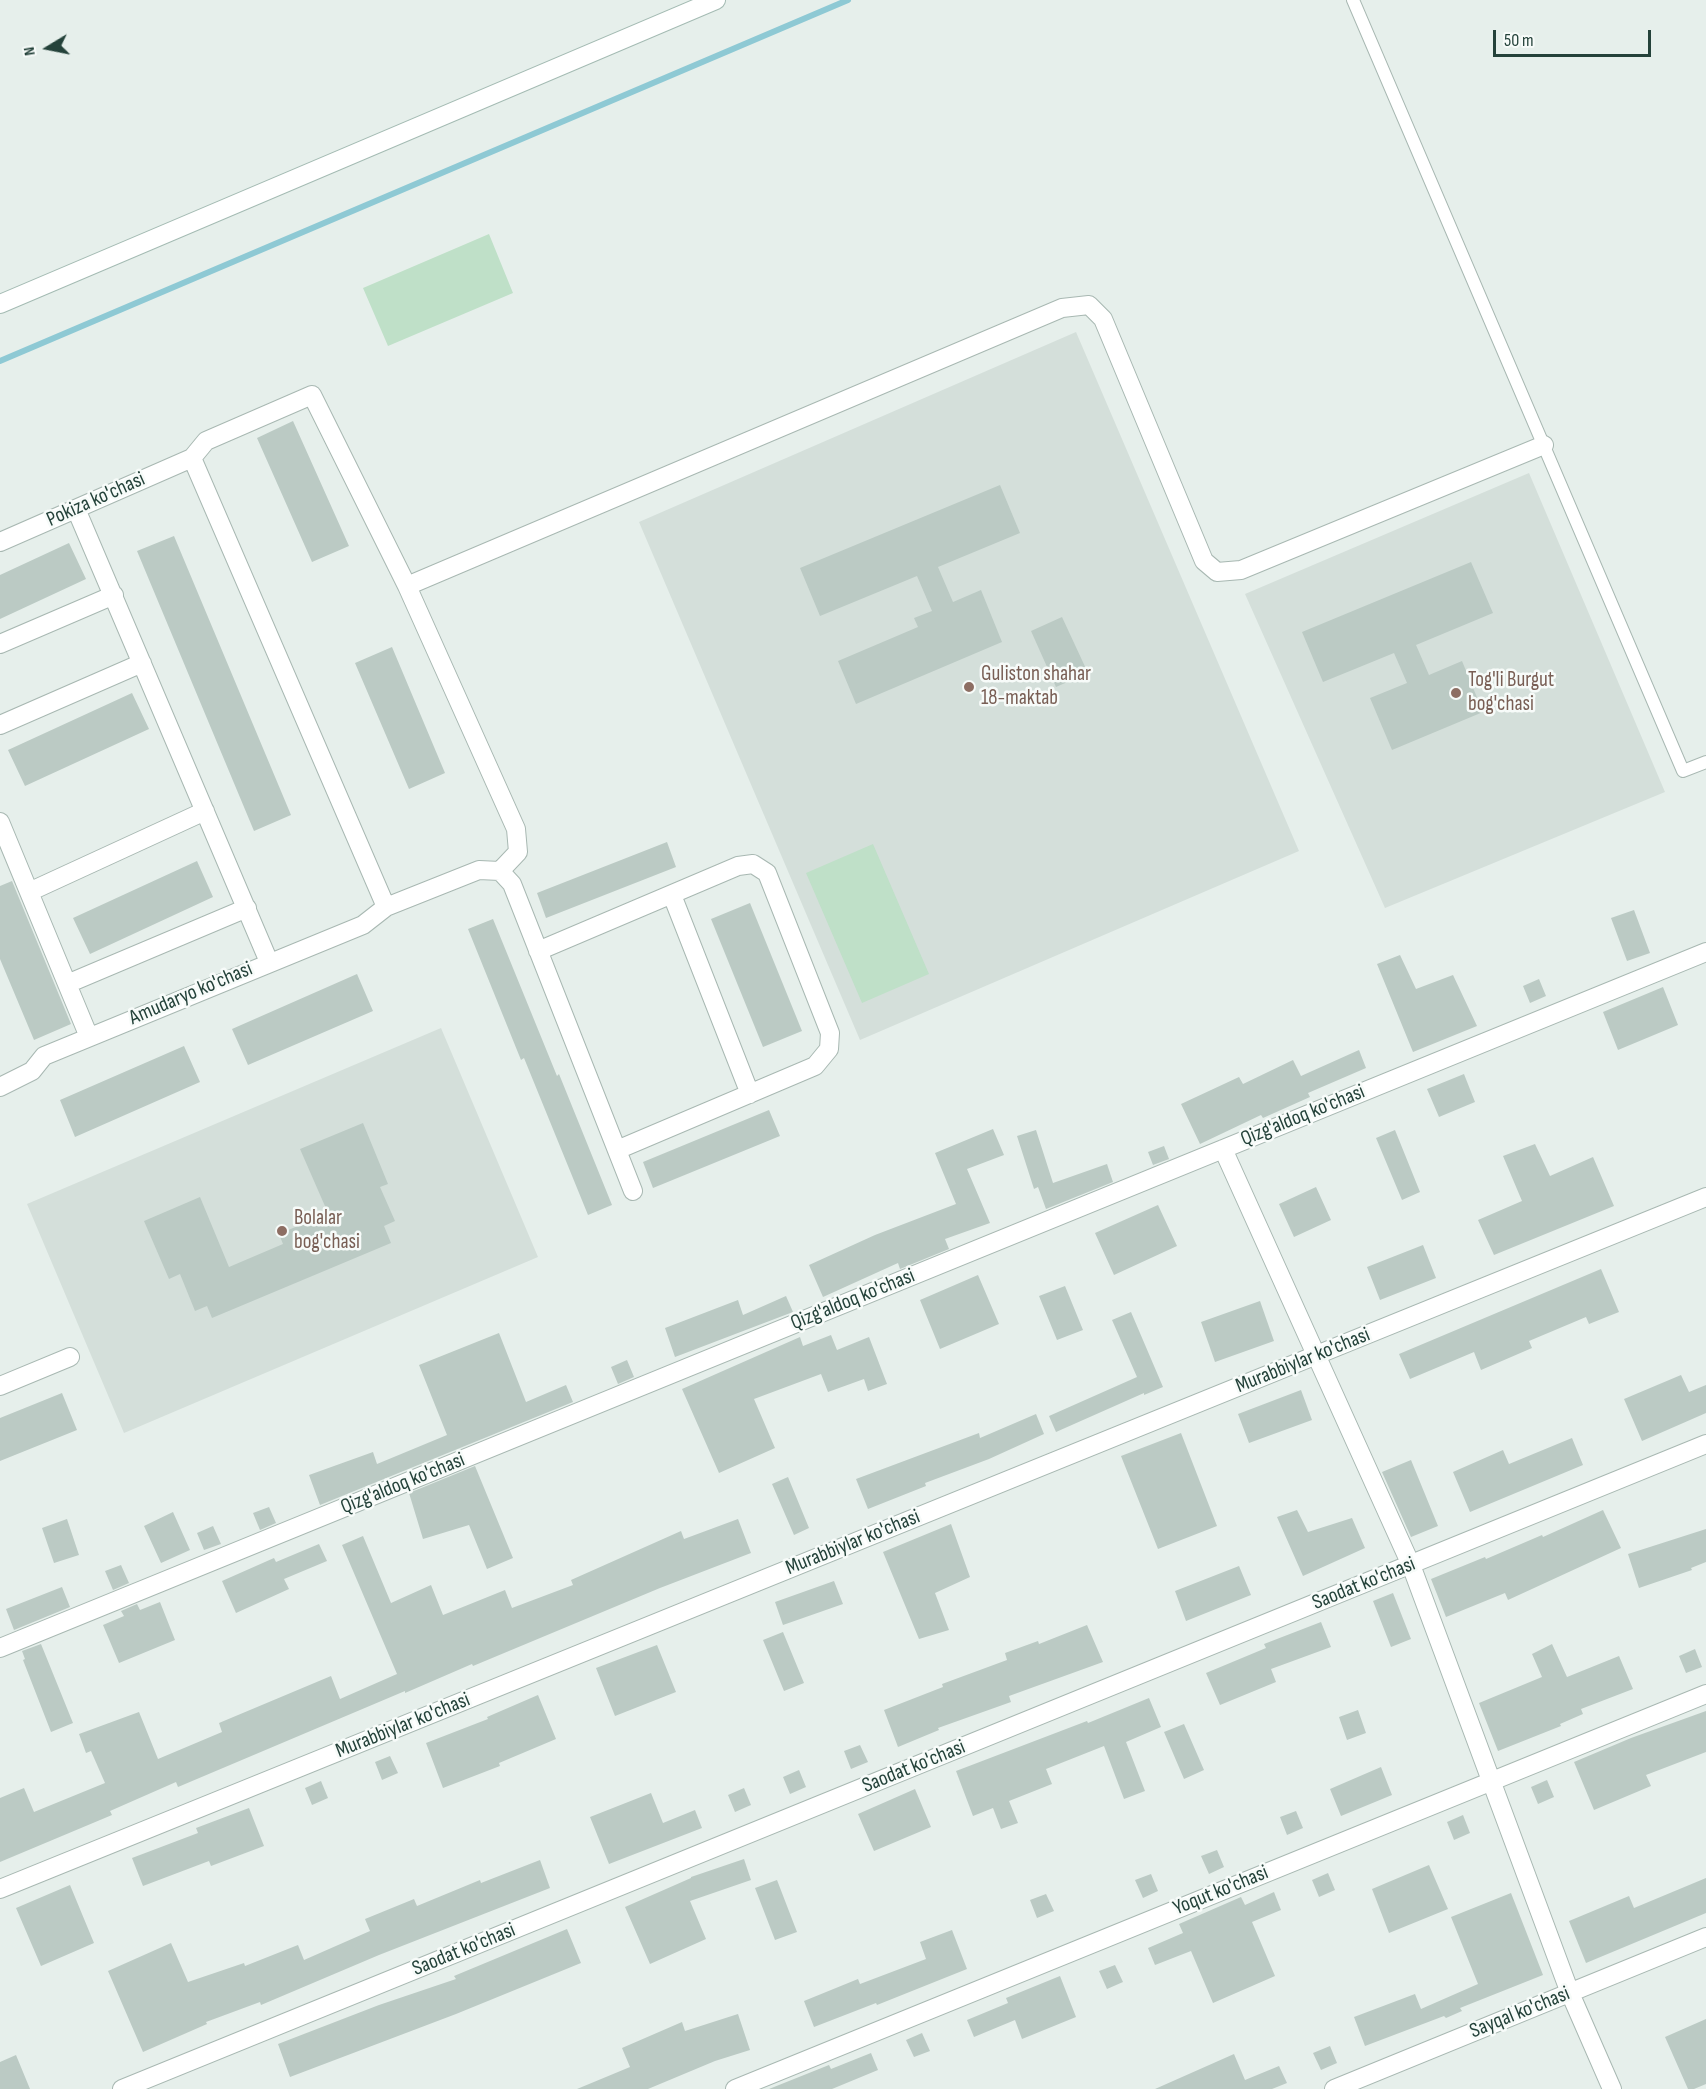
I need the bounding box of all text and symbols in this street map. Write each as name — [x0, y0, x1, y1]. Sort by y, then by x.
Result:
north arrow — [18, 18, 78, 78]
scale bar — [1496, 18, 1654, 56]
text: 50 m — [1504, 30, 1534, 51]
text: N — [20, 45, 40, 57]
street label: Pokiza ko'chasi — [43, 467, 149, 533]
place label: Guliston shahar 18-maktab — [981, 662, 1091, 712]
place label: Tog'li Burgut bog'chasi — [1468, 668, 1554, 718]
marker: Guliston shahar 18-maktab — [962, 680, 976, 694]
marker: Tog'li Burgut bog'chasi — [1449, 686, 1463, 700]
street label: Amudaryo ko'chasi — [126, 957, 256, 1031]
street label: Qizg'aldoq ko'chasi — [1237, 1080, 1369, 1152]
place label: Bolalar bog'chasi — [294, 1206, 360, 1256]
marker: Bolalar bog'chasi — [275, 1224, 289, 1238]
street label: Qizg'aldoq ko'chasi — [787, 1264, 919, 1336]
street label: Murabbiylar ko'chasi — [1232, 1323, 1374, 1399]
street label: Qizg'aldoq ko'chasi — [337, 1448, 469, 1520]
street label: Murabbiylar ko'chasi — [782, 1505, 924, 1581]
street label: Saodat ko'chasi — [1309, 1552, 1419, 1616]
street label: Murabbiylar ko'chasi — [332, 1688, 474, 1764]
street label: Saodat ko'chasi — [859, 1735, 969, 1799]
street label: Yoqut ko'chasi — [1170, 1861, 1272, 1921]
street label: Saodat ko'chasi — [409, 1918, 519, 1982]
street label: Sayqal ko'chasi — [1466, 1982, 1574, 2044]

